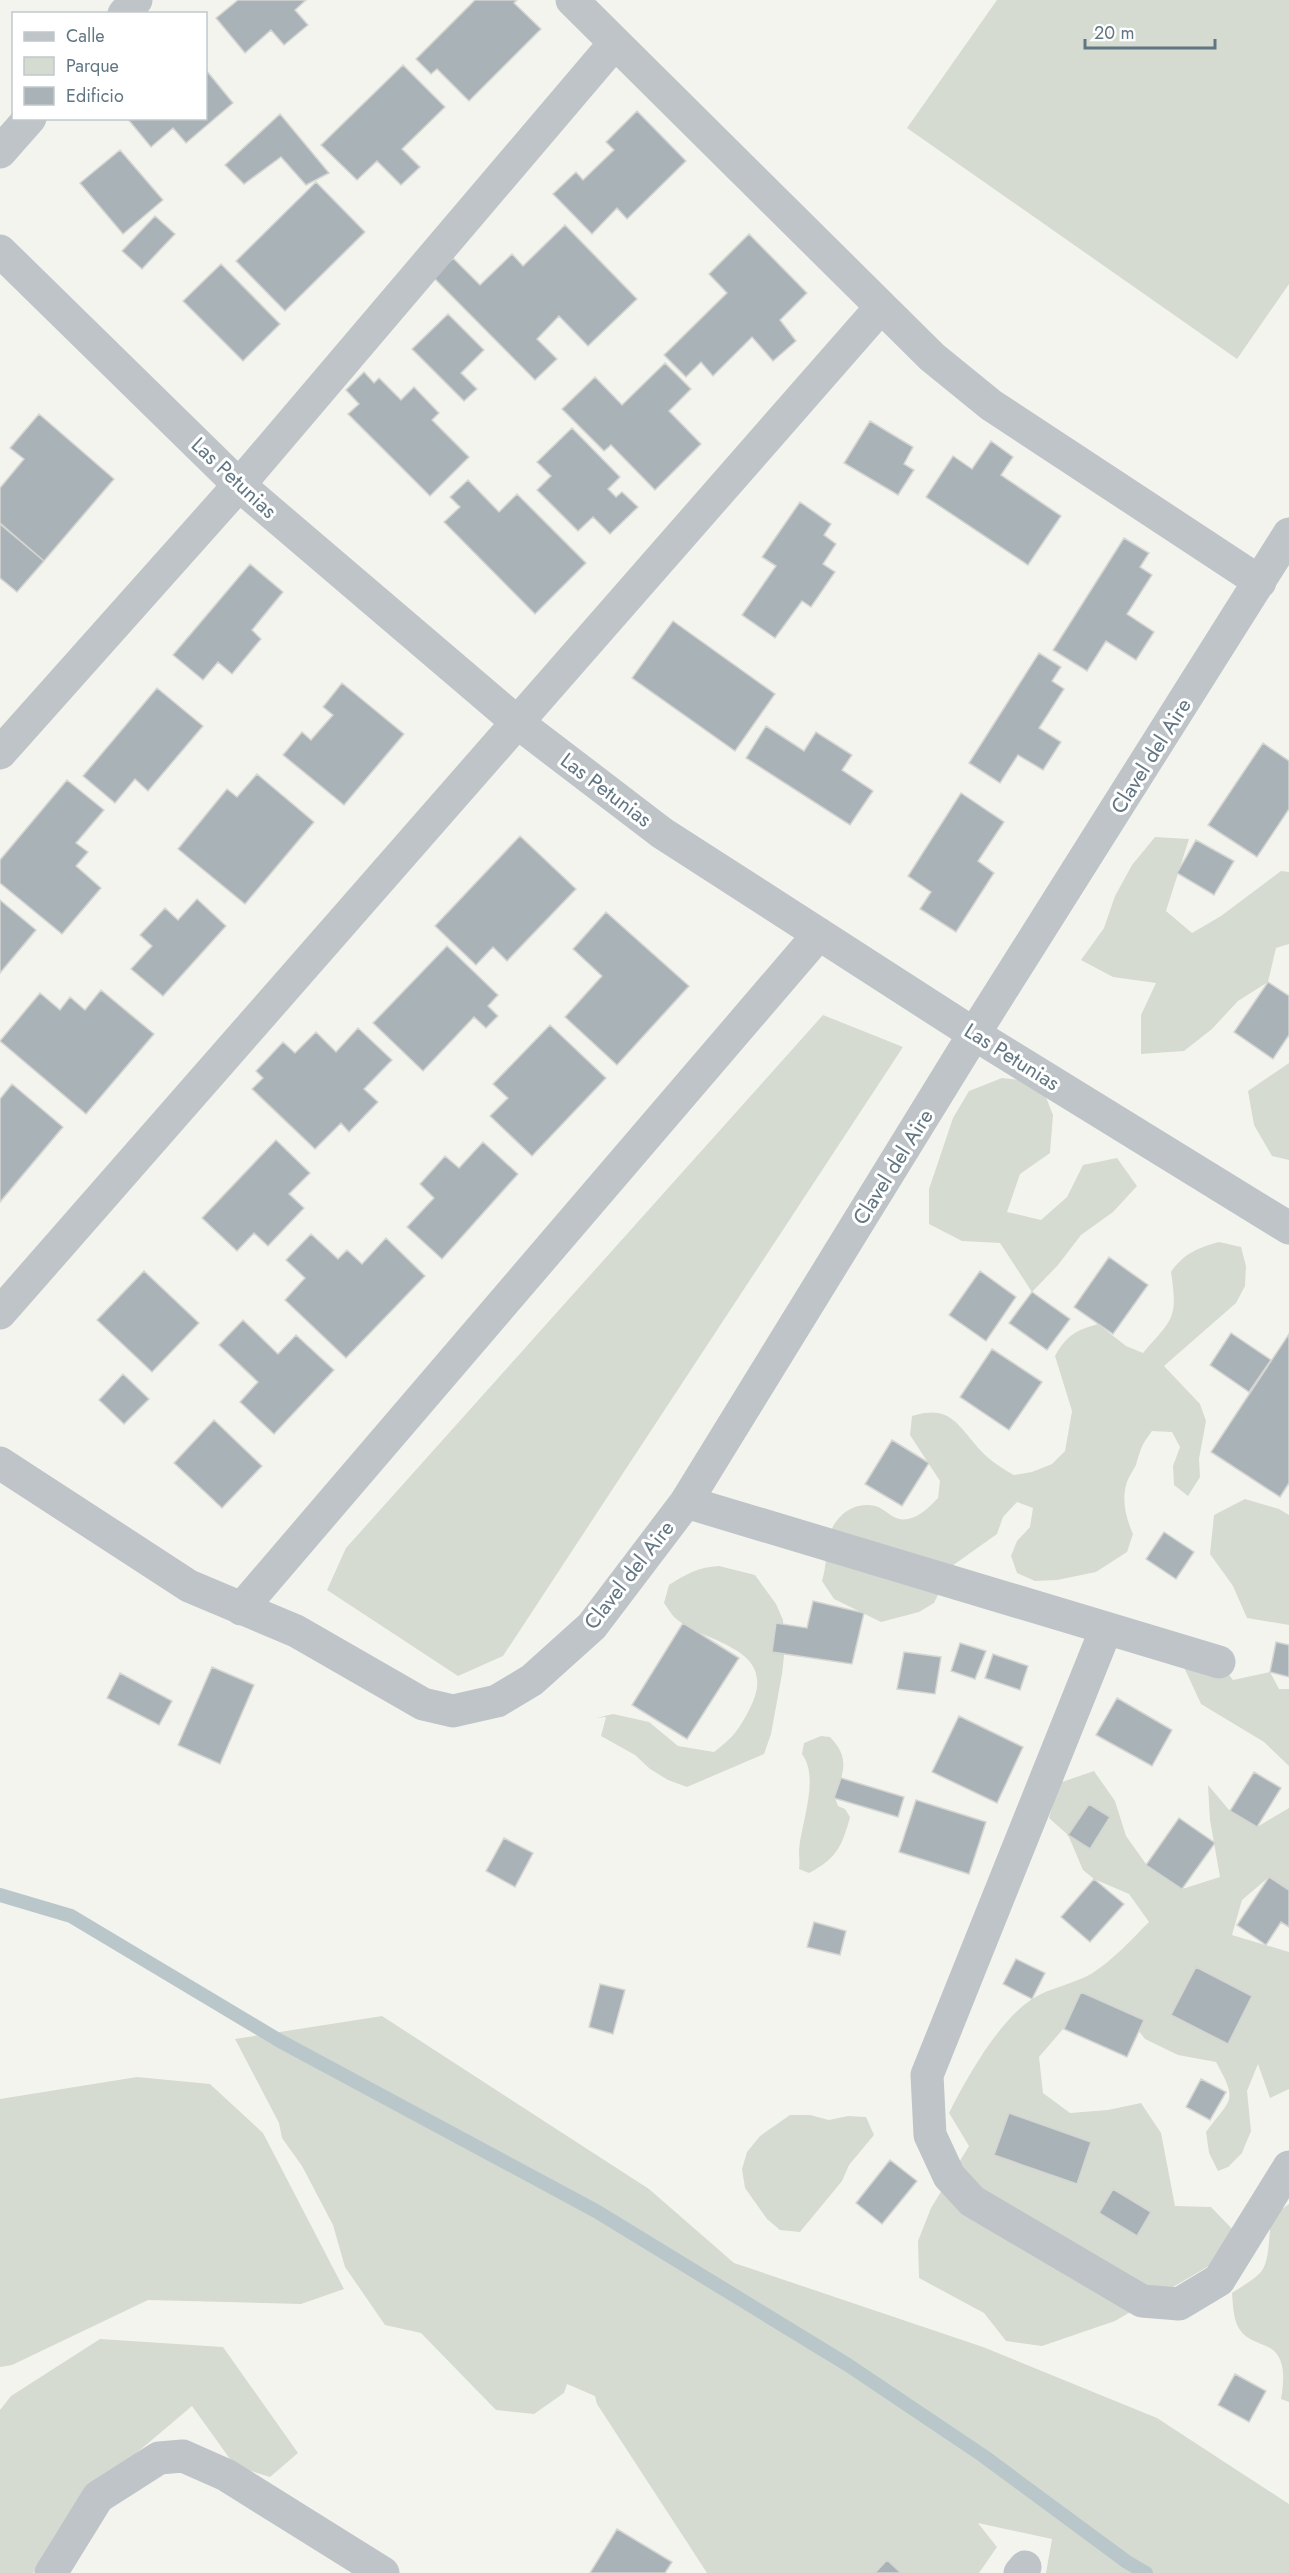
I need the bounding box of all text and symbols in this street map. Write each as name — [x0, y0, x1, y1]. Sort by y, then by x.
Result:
legend — [12, 12, 207, 120]
scale bar — [1085, 12, 1216, 50]
text: 20 m — [1094, 20, 1134, 46]
text: Calle — [66, 23, 105, 49]
text: Parque — [66, 53, 119, 79]
text: Edificio — [66, 83, 124, 109]
street label: Las Petunias — [185, 431, 283, 525]
street label: Clavel del Aire — [1104, 692, 1199, 820]
street label: Las Petunias — [554, 746, 658, 834]
street label: Las Petunias — [959, 1016, 1065, 1098]
street label: Clavel del Aire — [846, 1103, 941, 1231]
street label: Clavel del Aire — [577, 1514, 681, 1636]

